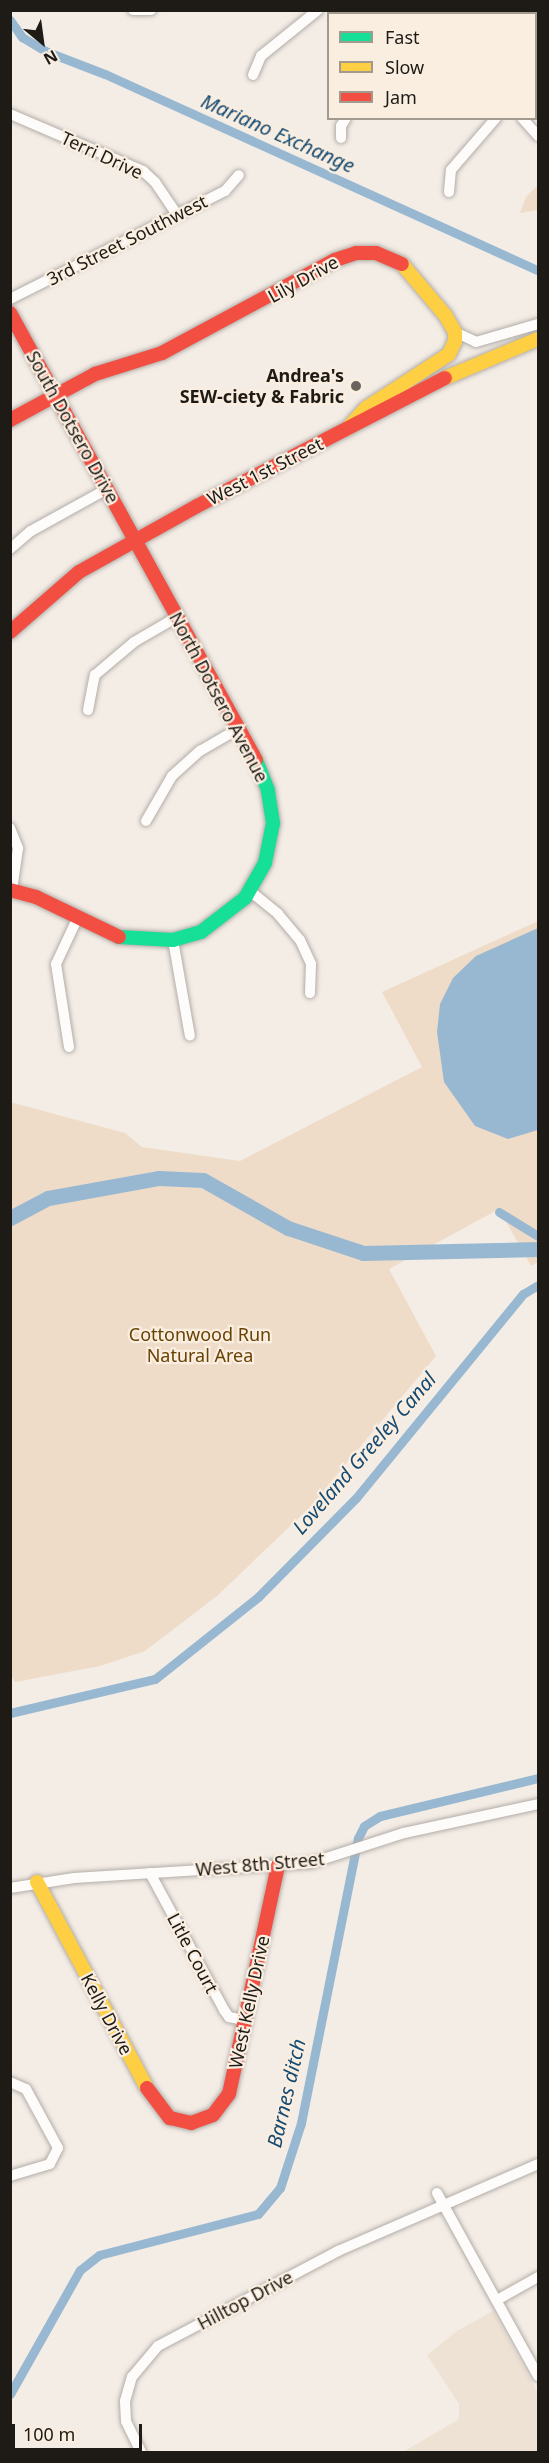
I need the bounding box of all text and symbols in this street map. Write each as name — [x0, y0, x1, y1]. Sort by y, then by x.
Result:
north arrow — [12, 12, 72, 72]
legend — [327, 12, 537, 120]
text: Fast — [385, 25, 420, 49]
text: N — [40, 45, 62, 71]
text: Slow — [385, 55, 424, 79]
text: Jam — [385, 85, 417, 109]
water label: Mariano Exchange — [198, 88, 358, 178]
street label: Terri Drive — [58, 127, 146, 183]
street label: 3rd Street Southwest — [43, 190, 211, 290]
street label: Lily Drive — [264, 251, 342, 307]
street label: South Dotsero Drive — [22, 347, 124, 507]
place label: Andrea's SEW-ciety & Fabric — [180, 365, 344, 407]
marker: Andrea's SEW-ciety & Fabric — [349, 379, 363, 393]
street label: West 1st Street — [204, 433, 326, 509]
street label: North Dotsero Avenue — [165, 608, 273, 786]
park label: Cottonwood Run Natural Area — [129, 1324, 271, 1366]
water label: Loveland Greeley Canal — [287, 1367, 441, 1539]
street label: West 8th Street — [195, 1848, 325, 1880]
street label: Litle Court — [163, 1909, 223, 1997]
street label: West Kelly Drive — [224, 1934, 274, 2070]
street label: Kelly Drive — [77, 1970, 137, 2058]
water label: Barnes ditch — [262, 2036, 310, 2150]
street label: Hilltop Drive — [194, 2266, 296, 2334]
scale bar — [15, 2412, 146, 2450]
text: 100 m — [23, 2422, 75, 2446]

